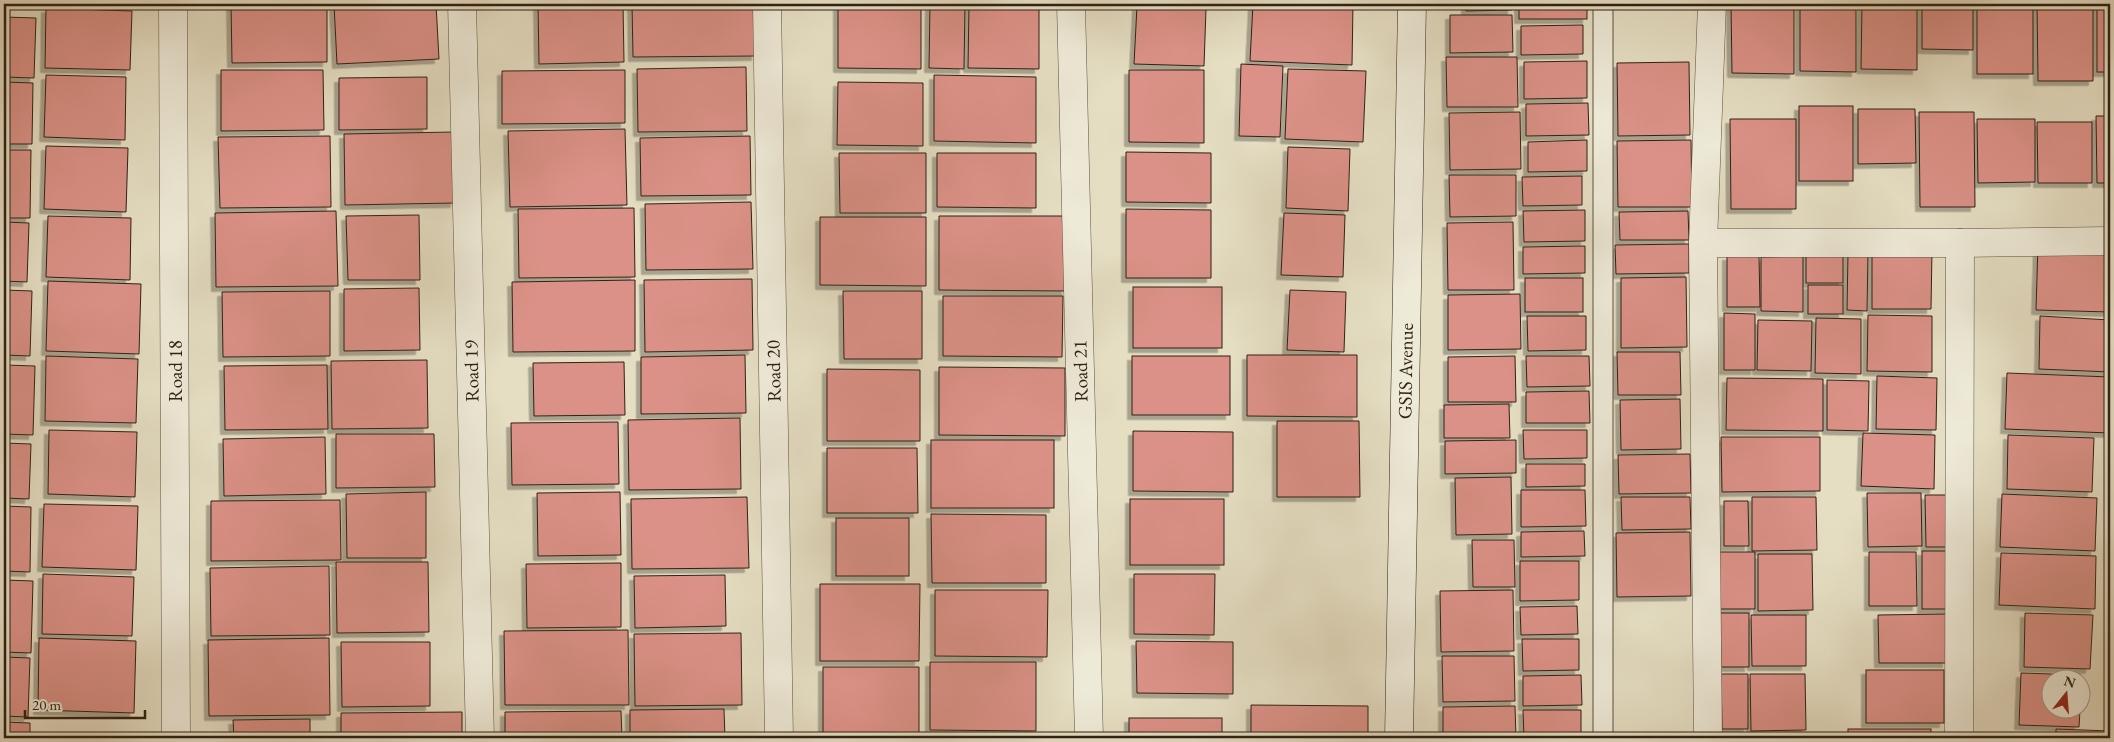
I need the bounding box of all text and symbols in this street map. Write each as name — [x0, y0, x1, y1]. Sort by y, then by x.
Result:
street label: GSIS Avenue — [1392, 323, 1419, 419]
street label: Road 18 — [163, 340, 188, 402]
street label: Road 19 — [458, 340, 485, 402]
street label: Road 20 — [760, 340, 787, 402]
street label: Road 21 — [1067, 340, 1094, 402]
north arrow — [2042, 670, 2092, 720]
text: N — [2062, 671, 2078, 692]
scale bar — [25, 687, 145, 719]
text: 20 m — [32, 695, 61, 714]

